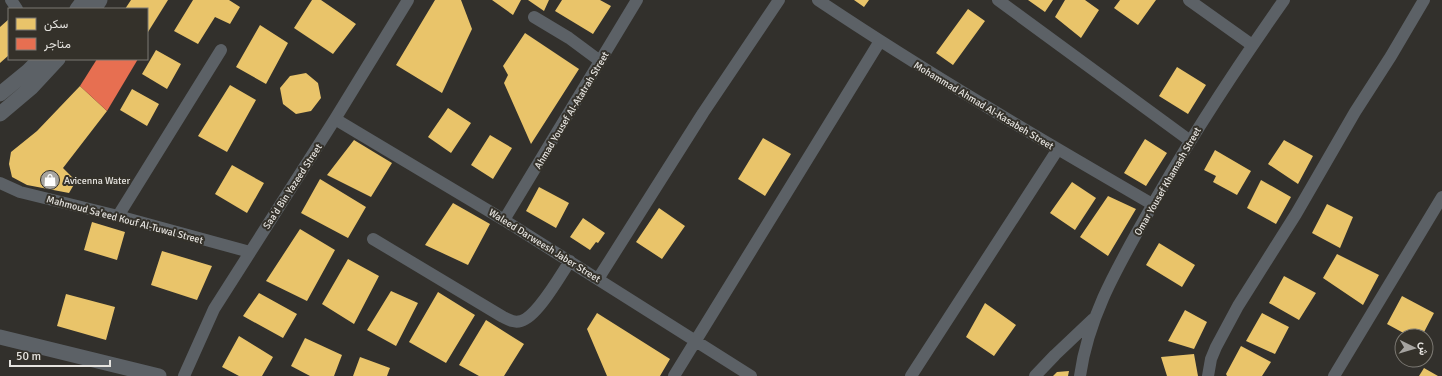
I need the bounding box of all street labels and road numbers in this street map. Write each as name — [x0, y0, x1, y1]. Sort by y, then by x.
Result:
street label: Ahmad Yousef Al-Atatrah Street — [532, 49, 612, 171]
street label: Mohammad Ahmad Al-Kasabeh Street — [911, 59, 1056, 153]
street label: Omar Yousef Khamash Street — [1132, 125, 1204, 238]
street label: Saa'd Bin Yazeed Street — [261, 141, 325, 231]
street label: Mahmoud Sa'eed Kouf Al-Tuwal Street — [45, 193, 205, 247]
street label: Waleed Darweesh Jaber Street — [486, 206, 603, 286]

